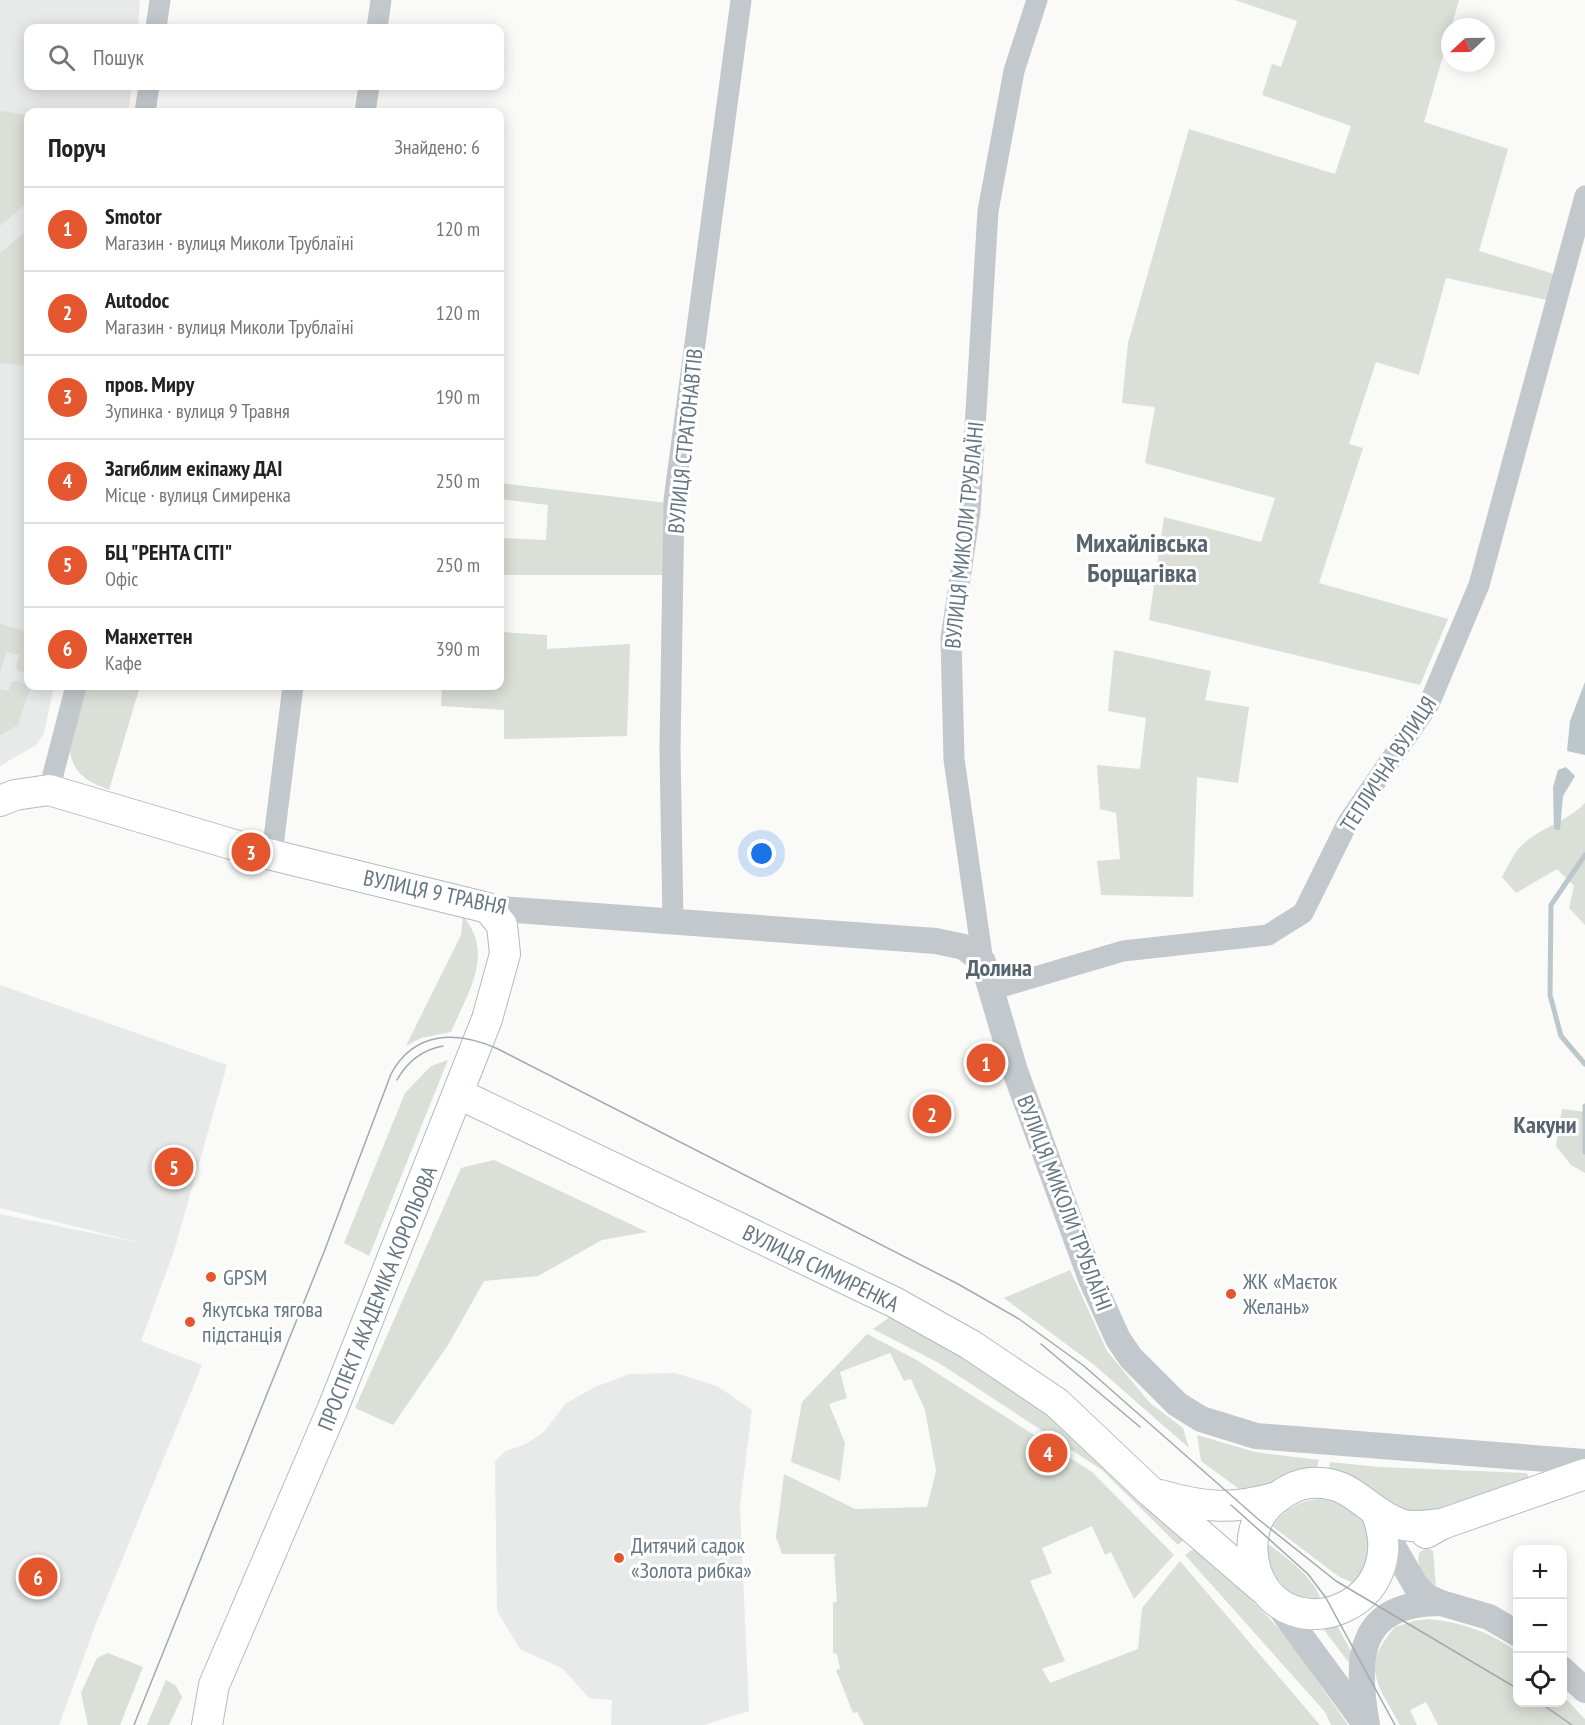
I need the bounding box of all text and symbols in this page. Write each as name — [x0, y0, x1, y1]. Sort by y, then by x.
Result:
north arrow — [1441, 18, 1495, 72]
search box — [24, 24, 504, 90]
icon: search — [45, 41, 78, 74]
text: Пошук — [93, 43, 144, 71]
text: Поруч — [48, 131, 106, 164]
text: Знайдено: 6 — [394, 134, 480, 160]
text: Smotor — [105, 202, 162, 230]
text: 1 — [63, 216, 72, 242]
text: 120 m — [436, 216, 480, 242]
text: Магазин · вулиця Миколи Трублаїні — [105, 230, 354, 256]
text: Autodoc — [105, 286, 169, 314]
text: 2 — [63, 300, 72, 326]
text: 120 m — [436, 300, 480, 326]
text: Магазин · вулиця Миколи Трублаїні — [105, 314, 354, 340]
street label: ВУЛИЦЯ СТРАТОНАВТІВ — [661, 347, 709, 535]
text: пров. Миру — [105, 370, 194, 398]
text: 3 — [63, 384, 72, 410]
text: 190 m — [436, 384, 480, 410]
text: Зупинка · вулиця 9 Травня — [105, 398, 290, 424]
street label: ВУЛИЦЯ МИКОЛИ ТРУБЛАЇНІ — [938, 420, 990, 650]
text: Загиблим екіпажу ДАІ — [105, 454, 282, 482]
text: 4 — [63, 468, 72, 494]
text: 250 m — [436, 468, 480, 494]
text: Місце · вулиця Симиренка — [105, 482, 291, 508]
district label: Михайлівська Борщагівка — [1076, 526, 1208, 589]
text: БЦ "РЕНТА СІТІ" — [105, 538, 232, 566]
text: 5 — [63, 552, 72, 578]
text: 250 m — [436, 552, 480, 578]
text: Офіс — [105, 566, 138, 592]
text: Манхеттен — [105, 622, 193, 650]
text: 6 — [63, 636, 72, 662]
text: 390 m — [436, 636, 480, 662]
text: Кафе — [105, 650, 142, 676]
street label: ТЕПЛИЧНА ВУЛИЦЯ — [1334, 691, 1442, 837]
pin: 3 — [232, 830, 270, 874]
your location — [747, 839, 776, 868]
street label: ВУЛИЦЯ 9 ТРАВНЯ — [361, 863, 509, 921]
district label: Долина — [966, 952, 1032, 983]
pin: 1 — [966, 1040, 1006, 1086]
street label: ВУЛИЦЯ МИКОЛИ ТРУБЛАЇНІ — [1011, 1091, 1119, 1315]
pin: 2 — [912, 1092, 952, 1136]
district label: Какуни — [1514, 1109, 1576, 1140]
pin: 5 — [154, 1144, 194, 1190]
street label: ПРОСПЕКТ АКАДЕМІКА КОРОЛЬОВА — [311, 1161, 443, 1434]
street label: ВУЛИЦЯ СИМИРЕНКА — [738, 1218, 904, 1318]
place label: GPSM — [223, 1263, 267, 1291]
place label: ЖК «Маєток Желань» — [1242, 1267, 1338, 1320]
marker: GPSM — [204, 1270, 218, 1284]
marker: ЖК «Маєток Желань» — [1224, 1287, 1238, 1301]
place label: Якутська тягова підстанція — [202, 1295, 323, 1348]
marker: Якутська тягова підстанція — [183, 1315, 197, 1329]
pin: 4 — [1028, 1430, 1068, 1476]
place label: Дитячий садок «Золота рибка» — [631, 1531, 752, 1584]
map controls — [1513, 1545, 1567, 1707]
button: + — [1513, 1545, 1567, 1599]
marker: Дитячий садок «Золота рибка» — [612, 1551, 626, 1565]
pin: 6 — [18, 1554, 57, 1600]
button: − — [1513, 1599, 1567, 1653]
button: locate — [1513, 1653, 1567, 1707]

